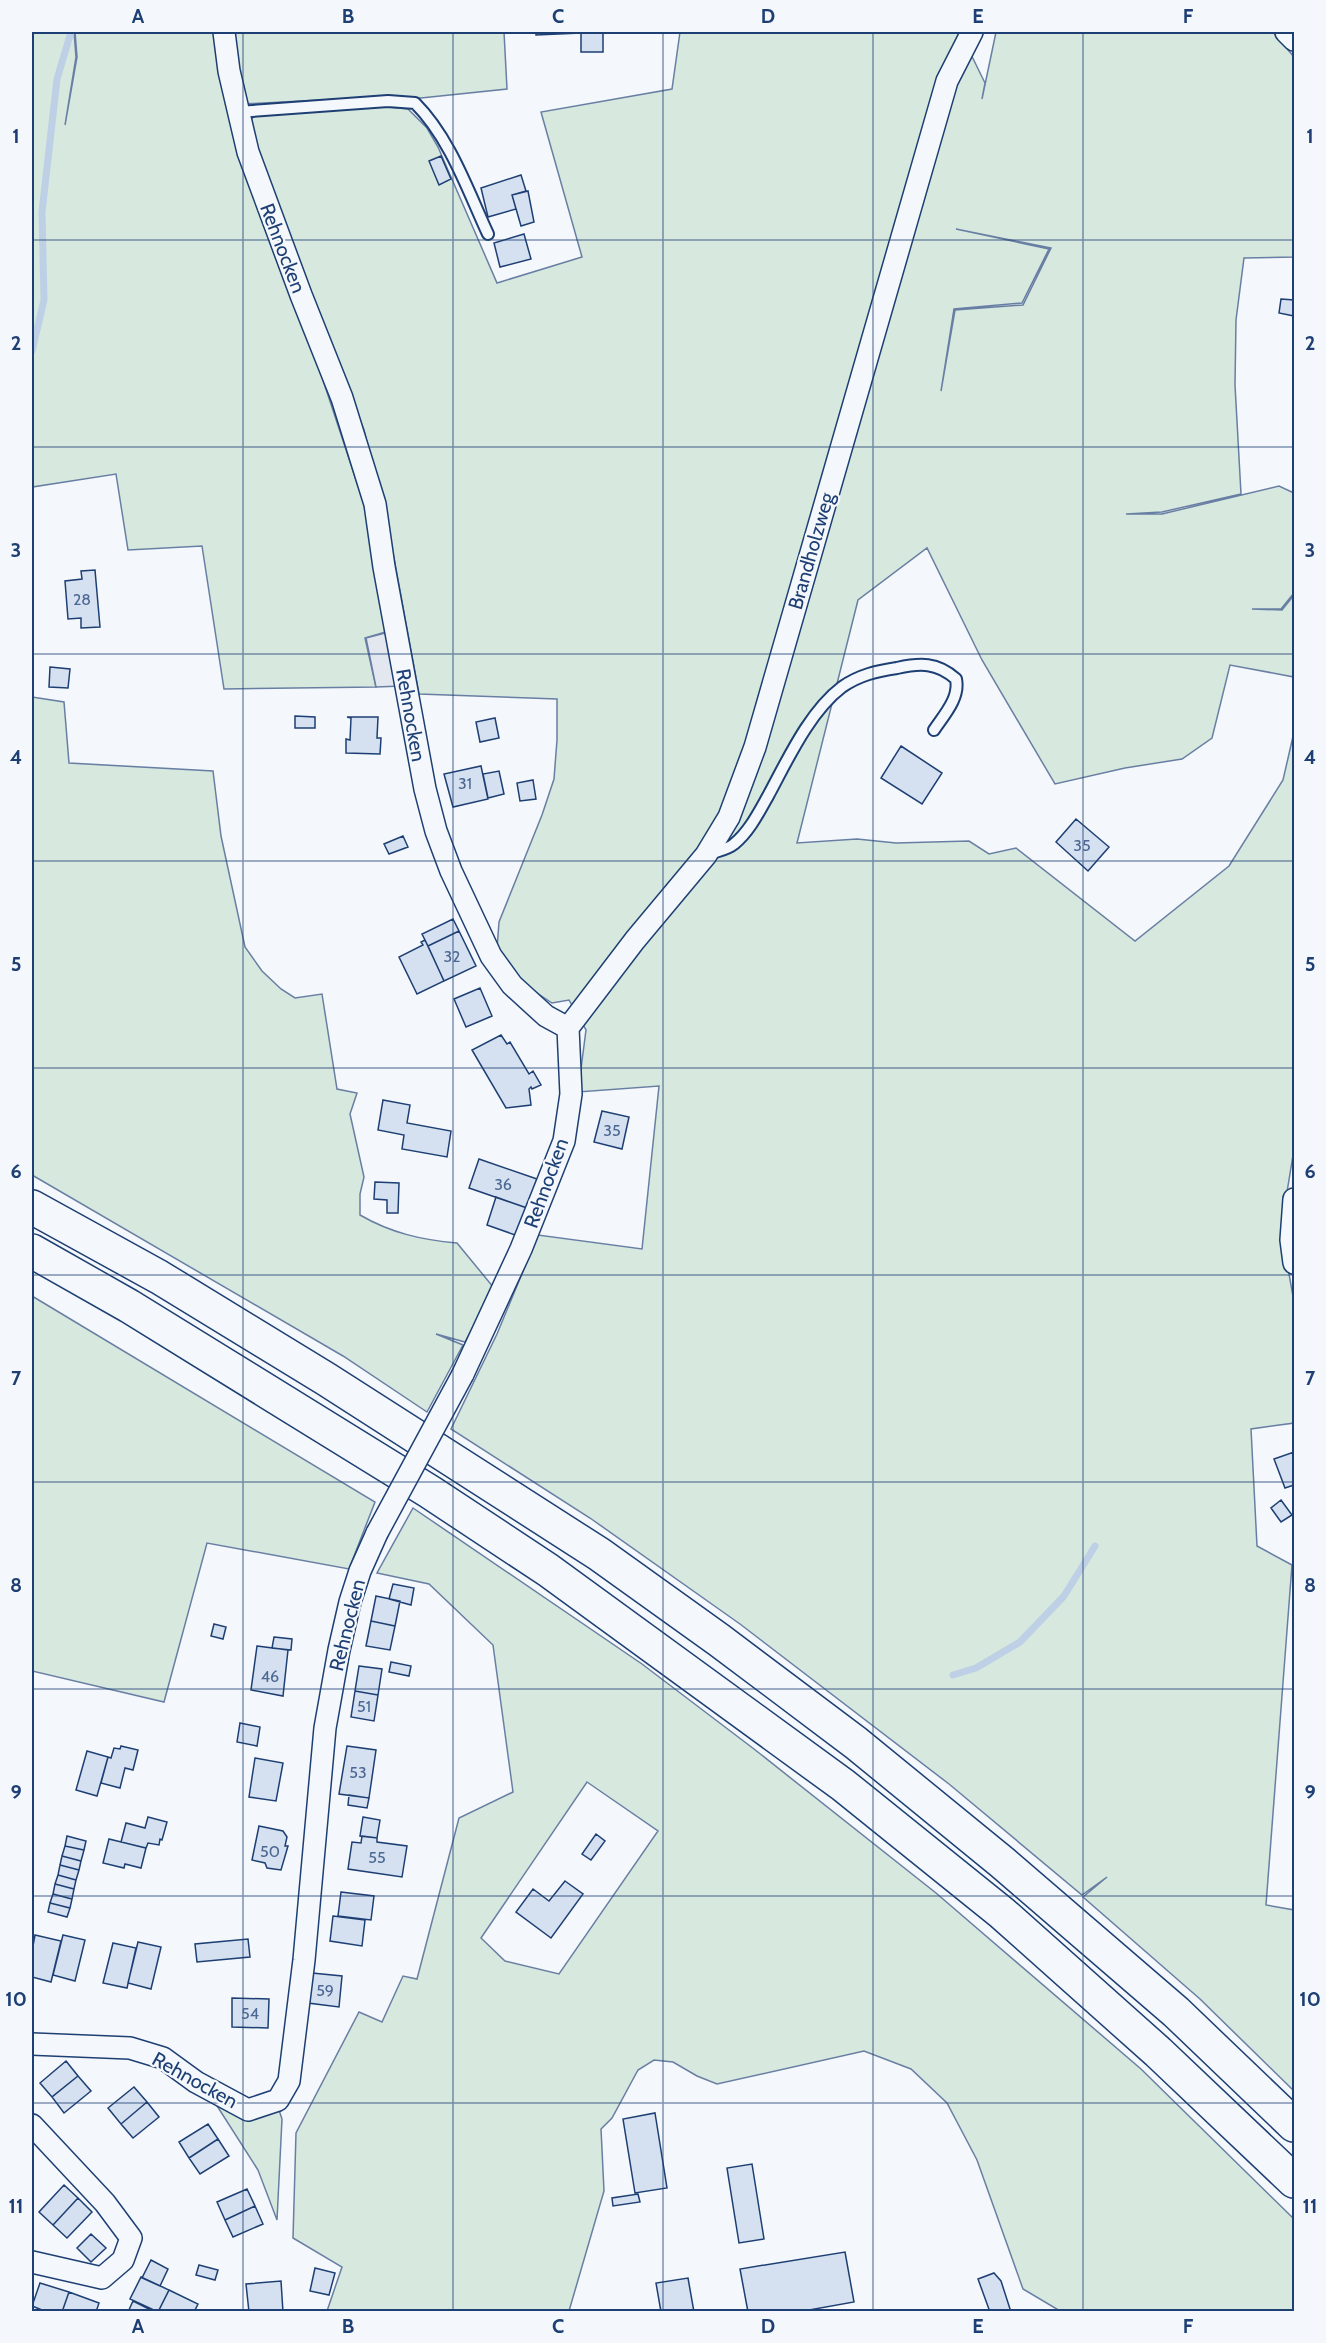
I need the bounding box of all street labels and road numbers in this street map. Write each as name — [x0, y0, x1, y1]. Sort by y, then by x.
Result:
street label: Rehnocken — [255, 200, 311, 296]
street label: Brandholzweg — [783, 489, 839, 612]
street label: Rehnocken — [391, 667, 431, 763]
street label: Rehnocken — [519, 1135, 573, 1231]
street label: Rehnocken — [324, 1577, 370, 1673]
street label: Rehnocken — [148, 2047, 242, 2113]

